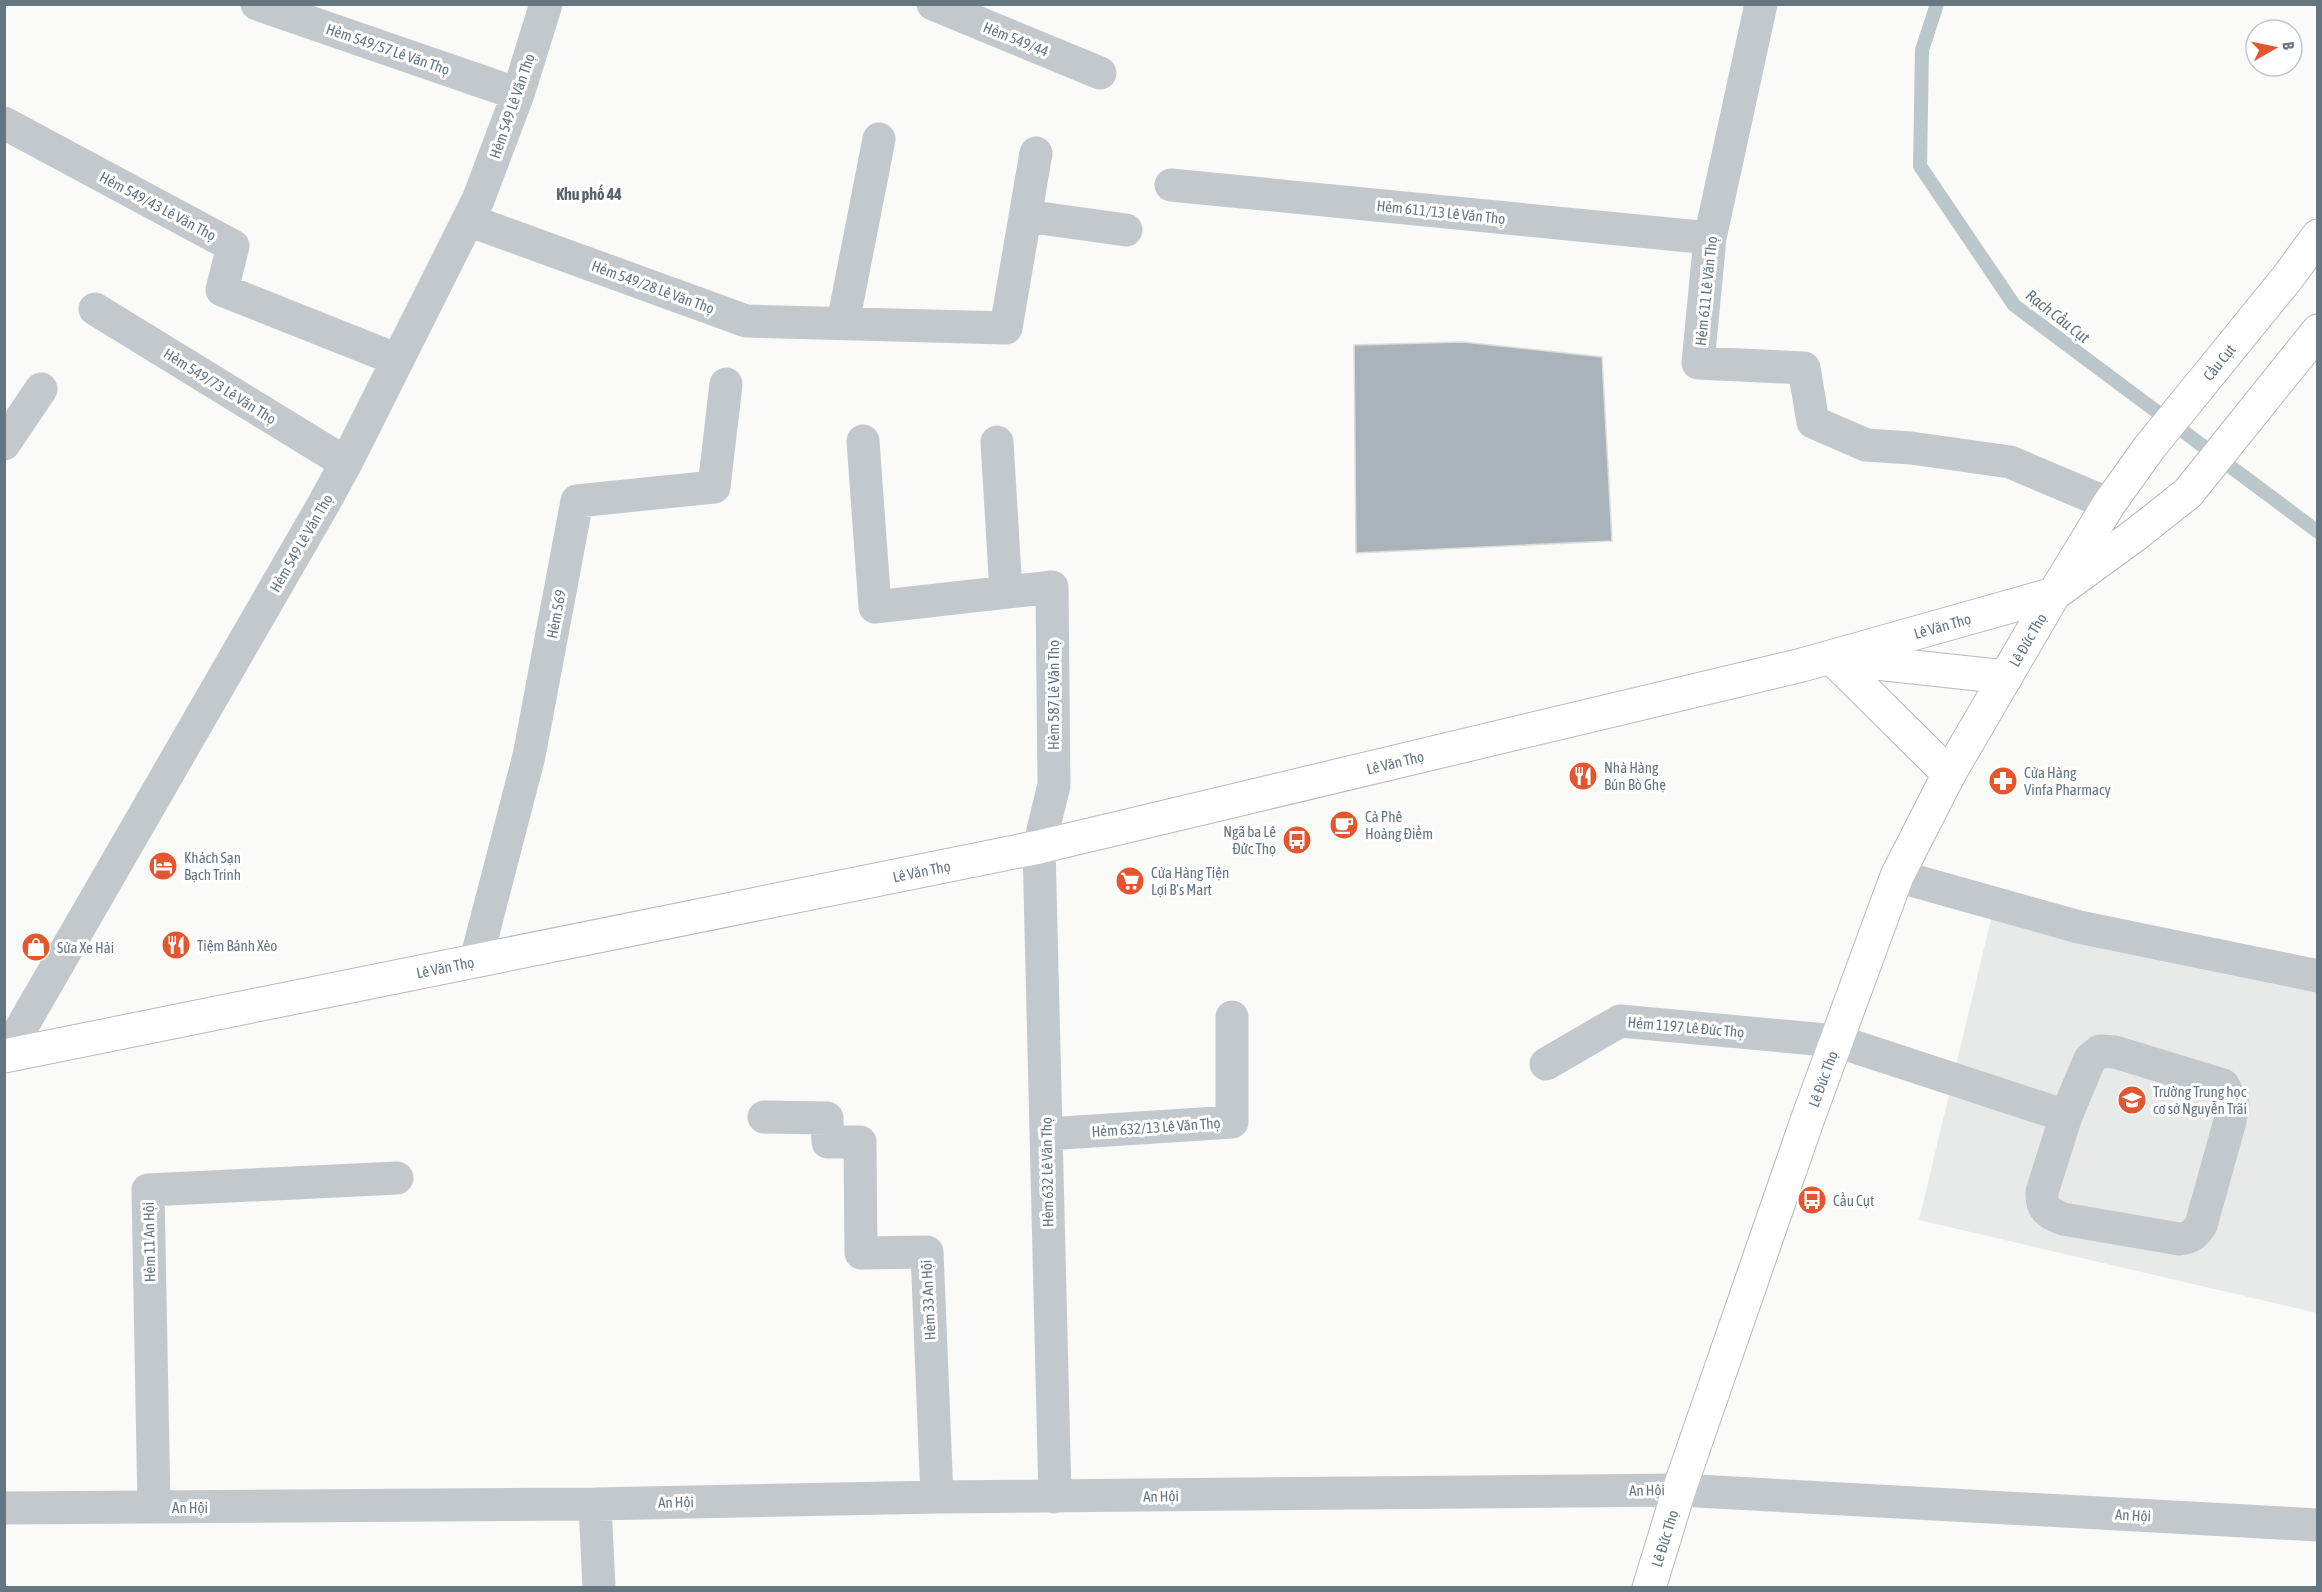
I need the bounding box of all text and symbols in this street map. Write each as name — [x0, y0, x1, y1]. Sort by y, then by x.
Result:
street label: Hẻm 549/44 — [981, 18, 1051, 60]
north arrow — [2244, 18, 2304, 78]
street label: Hẻm 549/57 Lê Văn Thọ — [324, 20, 452, 78]
text: B — [2279, 40, 2298, 51]
street label: Hẻm 549 Lê Văn Thọ — [486, 51, 538, 161]
street label: Hẻm 549/43 Lê Văn Thọ — [97, 168, 219, 244]
district label: Khu phố 44 — [556, 184, 622, 203]
street label: Hẻm 611/13 Lê Văn Thọ — [1376, 197, 1506, 227]
street label: Hẻm 611 Lê Văn Thọ — [1692, 235, 1720, 347]
street label: Hẻm 549/28 Lê Văn Thọ — [589, 257, 717, 317]
water label: Rạch Cầu Cụt — [2023, 285, 2094, 347]
street label: Cầu Cụt — [2199, 341, 2239, 383]
street label: Hẻm 549/73 Lê Văn Thọ — [161, 345, 279, 427]
street label: Hẻm 549 Lê Văn Thọ — [266, 491, 336, 595]
street label: Hẻm 569 — [543, 588, 569, 640]
street label: Lê Văn Thọ — [1912, 609, 1973, 642]
street label: Lê Đức Thọ — [2005, 610, 2049, 669]
street label: Hẻm 587 Lê Văn Thọ — [1045, 640, 1062, 750]
street label: Lê Văn Thọ — [1365, 747, 1426, 777]
place label: Nhà Hàng Bún Bò Ghẹ — [1604, 759, 1666, 793]
restaurant icon: Nhà Hàng Bún Bò Ghẹ — [1567, 760, 1599, 792]
place label: Cửa Hàng Vinfa Pharmacy — [2024, 764, 2111, 798]
pharmacy icon: Cửa Hàng Vinfa Pharmacy — [1987, 765, 2019, 797]
place label: Cà Phê Hoàng Điềm — [1365, 808, 1433, 842]
cafe icon: Cà Phê Hoàng Điềm — [1328, 809, 1360, 841]
place label: Ngã ba Lê Đức Thọ — [1223, 823, 1276, 857]
bus stop icon: Ngã ba Lê Đức Thọ — [1281, 824, 1313, 856]
place label: Khách Sạn Bạch Trinh — [184, 849, 241, 883]
hotel icon: Khách Sạn Bạch Trinh — [147, 850, 179, 882]
street label: Lê Văn Thọ — [891, 857, 952, 885]
place label: Cửa Hàng Tiện Lợi B's Mart — [1151, 864, 1229, 898]
supermarket icon: Cửa Hàng Tiện Lợi B's Mart — [1114, 865, 1146, 897]
restaurant icon: Tiệm Bánh Xèo — [160, 929, 192, 961]
shop icon: Sửa Xe Hải — [20, 931, 52, 963]
place label: Tiệm Bánh Xèo — [197, 937, 277, 954]
place label: Sửa Xe Hải — [57, 939, 114, 956]
street label: Lê Văn Thọ — [415, 953, 475, 981]
street label: Hẻm 1197 Lê Đức Thọ — [1627, 1013, 1745, 1041]
street label: Lê Đức Thọ — [1804, 1048, 1841, 1109]
place label: Trường Trung học cơ sở Nguyễn Trãi — [2153, 1083, 2247, 1117]
school or university icon: Trường Trung học cơ sở Nguyễn Trãi — [2116, 1084, 2148, 1116]
street label: Hẻm 632/13 Lê Văn Thọ — [1091, 1114, 1221, 1140]
street label: Hẻm 632 Lê Văn Thọ — [1038, 1117, 1056, 1227]
bus stop icon: Cầu Cụt — [1796, 1184, 1828, 1216]
place label: Cầu Cụt — [1833, 1192, 1874, 1209]
street label: Hẻm 11 An Hội — [140, 1202, 158, 1282]
street label: Hẻm 33 An Hội — [917, 1259, 939, 1341]
street label: An Hội — [1629, 1481, 1665, 1499]
street label: An Hội — [1143, 1487, 1179, 1505]
street label: An Hội — [658, 1493, 694, 1511]
street label: An Hội — [172, 1499, 208, 1516]
street label: An Hội — [2115, 1506, 2151, 1524]
street label: Lê Đức Thọ — [1648, 1508, 1681, 1569]

